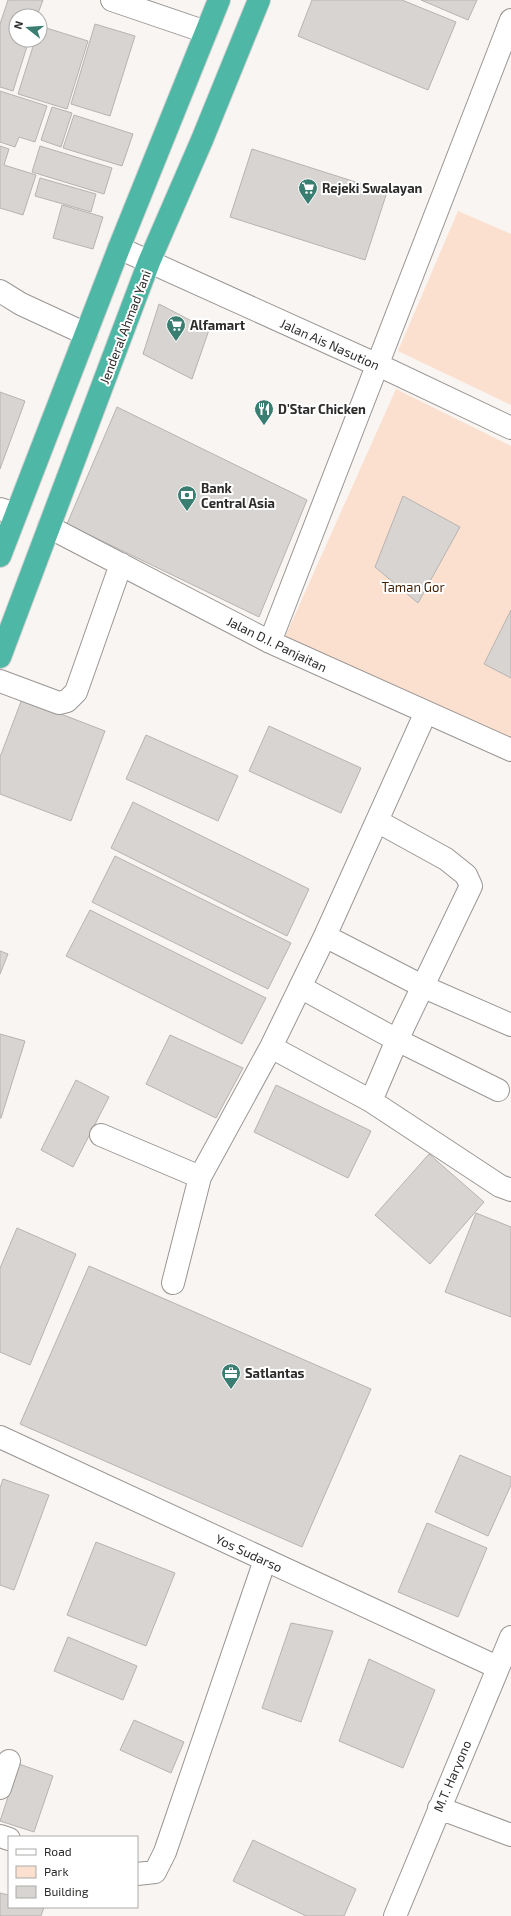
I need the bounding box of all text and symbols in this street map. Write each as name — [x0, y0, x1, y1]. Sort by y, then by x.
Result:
north arrow — [8, 8, 48, 48]
text: N — [11, 19, 25, 31]
supermarket icon: Rejeki Swalayan — [297, 177, 319, 205]
place label: Rejeki Swalayan — [322, 180, 423, 196]
street label: Jenderal Ahmad Yani — [96, 268, 154, 386]
supermarket icon: Alfamart — [165, 314, 187, 342]
street label: Jalan Ais Nasution — [278, 315, 382, 373]
place label: Alfamart — [190, 317, 246, 333]
restaurant icon: D'Star Chicken — [253, 398, 275, 426]
place label: D'Star Chicken — [278, 401, 366, 417]
place label: Bank Central Asia — [201, 480, 275, 511]
bank icon: Bank Central Asia — [176, 484, 198, 512]
park label: Taman Gor — [381, 579, 445, 595]
street label: Jalan D.I. Panjaitan — [224, 613, 330, 675]
office icon: Satlantas — [220, 1362, 242, 1390]
place label: Satlantas — [245, 1365, 305, 1381]
street label: Yos Sudarso — [213, 1531, 285, 1575]
street label: M.T. Haryono — [430, 1738, 474, 1814]
legend — [8, 1836, 138, 1908]
text: Road — [44, 1844, 72, 1858]
text: Park — [44, 1864, 69, 1878]
text: Building — [44, 1884, 89, 1898]

